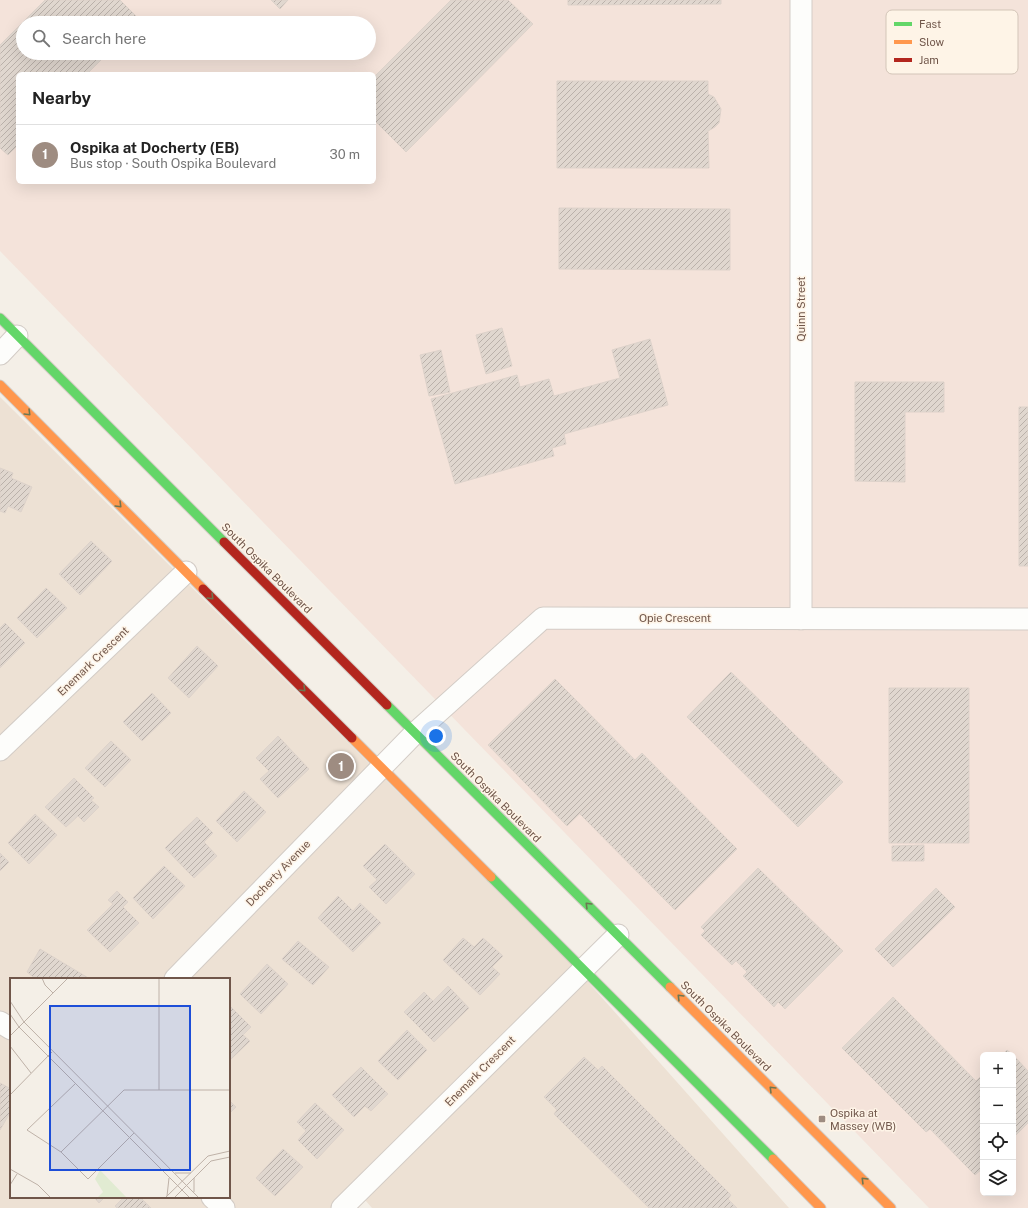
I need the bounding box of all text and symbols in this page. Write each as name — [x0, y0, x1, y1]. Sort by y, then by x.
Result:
legend — [886, 10, 1018, 74]
search box — [16, 16, 376, 60]
text: Fast — [919, 18, 941, 30]
icon: search — [30, 27, 52, 49]
text: Search here — [62, 30, 146, 47]
text: Slow — [919, 36, 945, 48]
text: Jam — [919, 54, 939, 66]
text: Nearby — [32, 88, 91, 108]
text: Ospika at Docherty (EB) — [70, 139, 240, 156]
text: 1 — [42, 147, 48, 162]
text: 30 m — [330, 147, 360, 162]
text: Bus stop · South Ospika Boulevard — [70, 156, 276, 171]
street label: Quinn Street — [795, 277, 807, 341]
one-way arrow — [23, 408, 31, 416]
one-way arrow — [114, 500, 122, 508]
street label: South Ospika Boulevard — [219, 520, 315, 616]
one-way arrow — [206, 592, 214, 600]
street label: Opie Crescent — [639, 612, 711, 624]
street label: Enemark Crescent — [55, 624, 131, 698]
one-way arrow — [298, 684, 306, 692]
your location — [426, 726, 446, 746]
street label: South Ospika Boulevard — [448, 749, 544, 845]
pin: 1 — [328, 751, 354, 781]
street label: Docherty Avenue — [243, 838, 313, 908]
one-way arrow — [585, 902, 592, 910]
inset map — [10, 978, 230, 1198]
street label: South Ospika Boulevard — [678, 978, 774, 1074]
one-way arrow — [677, 994, 684, 1002]
street label: Enemark Crescent — [442, 1033, 518, 1109]
map controls — [980, 1052, 1016, 1196]
button: + — [980, 1052, 1016, 1088]
one-way arrow — [769, 1086, 776, 1094]
button: − — [980, 1088, 1016, 1124]
place label: Ospika at Massey (WB) — [830, 1107, 896, 1132]
marker: Ospika at Massey (WB) — [817, 1114, 827, 1124]
button: locate — [980, 1124, 1016, 1160]
button: layers — [980, 1160, 1016, 1196]
one-way arrow — [861, 1177, 868, 1185]

